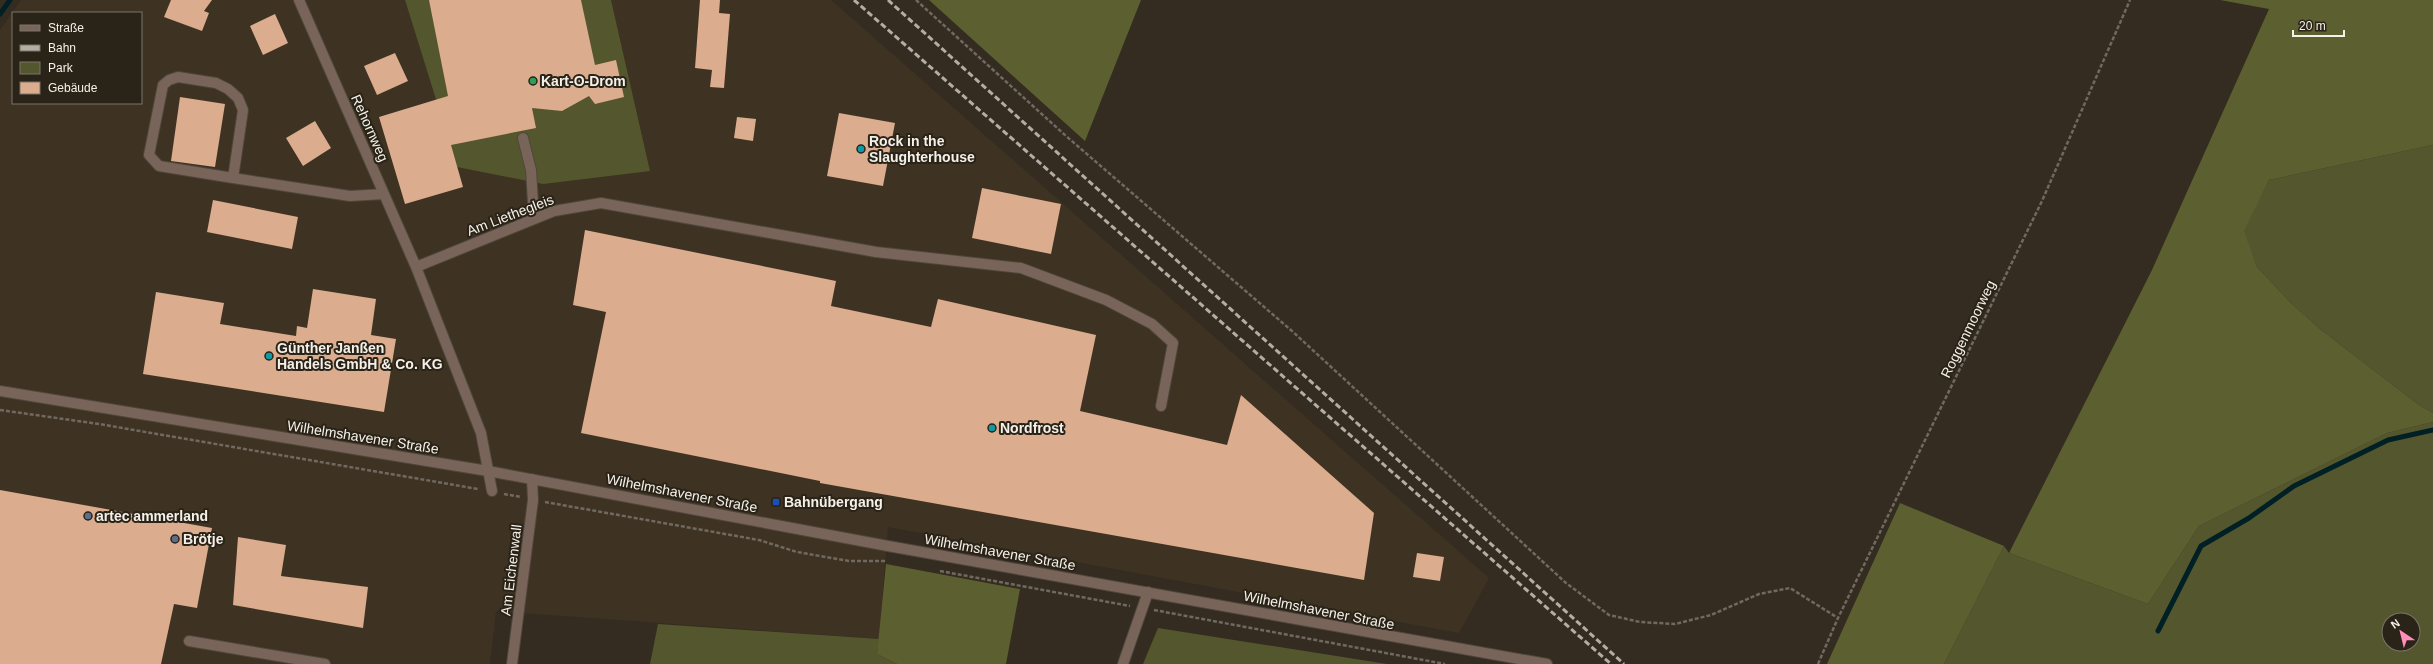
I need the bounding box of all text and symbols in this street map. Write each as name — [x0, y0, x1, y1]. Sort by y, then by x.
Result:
legend — [12, 12, 142, 104]
scale bar — [2293, 12, 2344, 38]
text: 20 m — [2299, 19, 2326, 33]
text: Straße — [48, 21, 84, 35]
text: Bahn — [48, 41, 76, 55]
text: Park — [48, 61, 74, 75]
place label: Kart-O-Drom — [541, 73, 626, 89]
marker: Kart-O-Drom — [528, 76, 538, 86]
text: Gebäude — [48, 81, 98, 95]
street label: Rehornweg — [348, 92, 392, 164]
place label: Rock in the Slaughterhouse — [869, 133, 975, 165]
marker: Rock in the Slaughterhouse — [856, 144, 866, 154]
street label: Am Liethegleis — [464, 191, 556, 239]
street label: Roggenmoorweg — [1937, 278, 1999, 380]
place label: Günther Janßen Handels GmbH & Co. KG — [277, 340, 443, 372]
marker: Günther Janßen Handels GmbH & Co. KG — [264, 351, 274, 361]
street label: Wilhelmshavener Straße — [286, 417, 440, 457]
place label: Nordfrost — [1000, 420, 1064, 436]
marker: Nordfrost — [987, 423, 997, 433]
street label: Wilhelmshavener Straße — [605, 471, 759, 516]
place label: Bahnübergang — [784, 494, 883, 510]
marker: Bahnübergang — [771, 497, 781, 507]
place label: artec ammerland — [96, 508, 208, 524]
marker: artec ammerland — [83, 511, 93, 521]
street label: Am Eichenwall — [497, 523, 525, 617]
place label: Brötje — [183, 531, 224, 547]
street label: Wilhelmshavener Straße — [923, 531, 1077, 573]
marker: Brötje — [170, 534, 180, 544]
street label: Wilhelmshavener Straße — [1242, 588, 1396, 633]
north arrow — [2381, 612, 2421, 652]
text: N — [2389, 617, 2402, 631]

